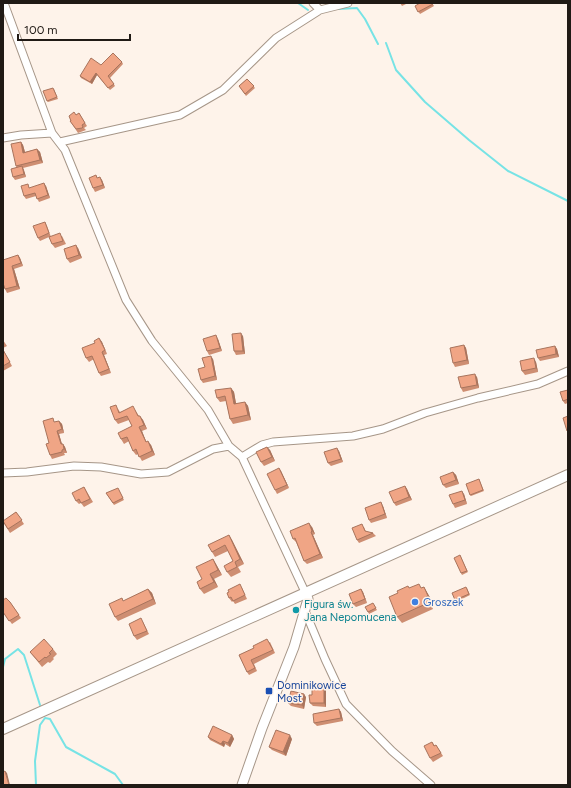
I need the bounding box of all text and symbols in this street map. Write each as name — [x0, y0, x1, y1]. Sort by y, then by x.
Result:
scale bar — [18, 16, 130, 42]
text: 100 m — [24, 23, 58, 37]
place label: Groszek — [423, 596, 464, 609]
marker: Groszek — [410, 597, 420, 607]
place label: Figura św. Jana Nepomucena — [304, 598, 396, 624]
marker: Figura św. Jana Nepomucena — [291, 605, 301, 615]
place label: Dominikowice Most — [277, 679, 346, 705]
marker: Dominikowice Most — [264, 686, 274, 696]

